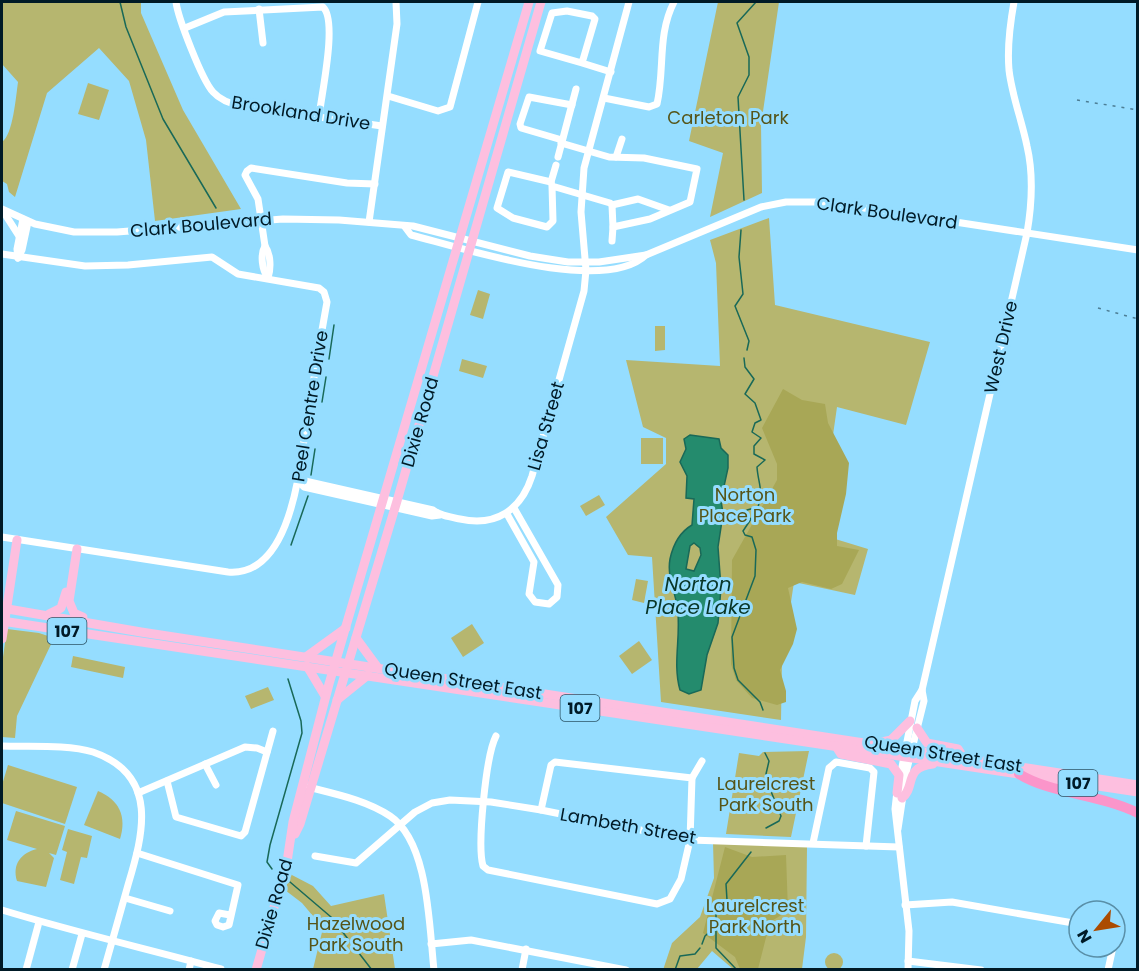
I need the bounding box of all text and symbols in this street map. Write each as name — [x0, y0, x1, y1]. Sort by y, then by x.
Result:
street label: Brookland Drive — [230, 89, 372, 136]
park label: Carleton Park — [667, 105, 789, 130]
street label: Clark Boulevard — [815, 190, 959, 235]
street label: Clark Boulevard — [129, 206, 273, 243]
street label: West Drive — [978, 298, 1023, 396]
street label: Peel Centre Drive — [285, 328, 334, 483]
street label: Dixie Road — [395, 374, 444, 470]
street label: Lisa Street — [521, 379, 570, 473]
park label: Norton Place Park — [699, 482, 792, 528]
water label: Norton Place Lake — [645, 570, 751, 621]
road number: 107 — [48, 618, 86, 644]
street label: Queen Street East — [382, 656, 544, 705]
road number: 107 — [560, 695, 600, 721]
street label: Queen Street East — [862, 729, 1024, 778]
road number: 107 — [1058, 770, 1098, 796]
park label: Laurelcrest Park South — [717, 771, 815, 817]
street label: Lambeth Street — [558, 801, 698, 850]
street label: Dixie Road — [249, 856, 298, 952]
park label: Laurelcrest Park North — [706, 893, 804, 939]
north arrow — [1067, 899, 1127, 959]
park label: Hazelwood Park South — [307, 911, 405, 957]
text: N — [1071, 925, 1097, 947]

